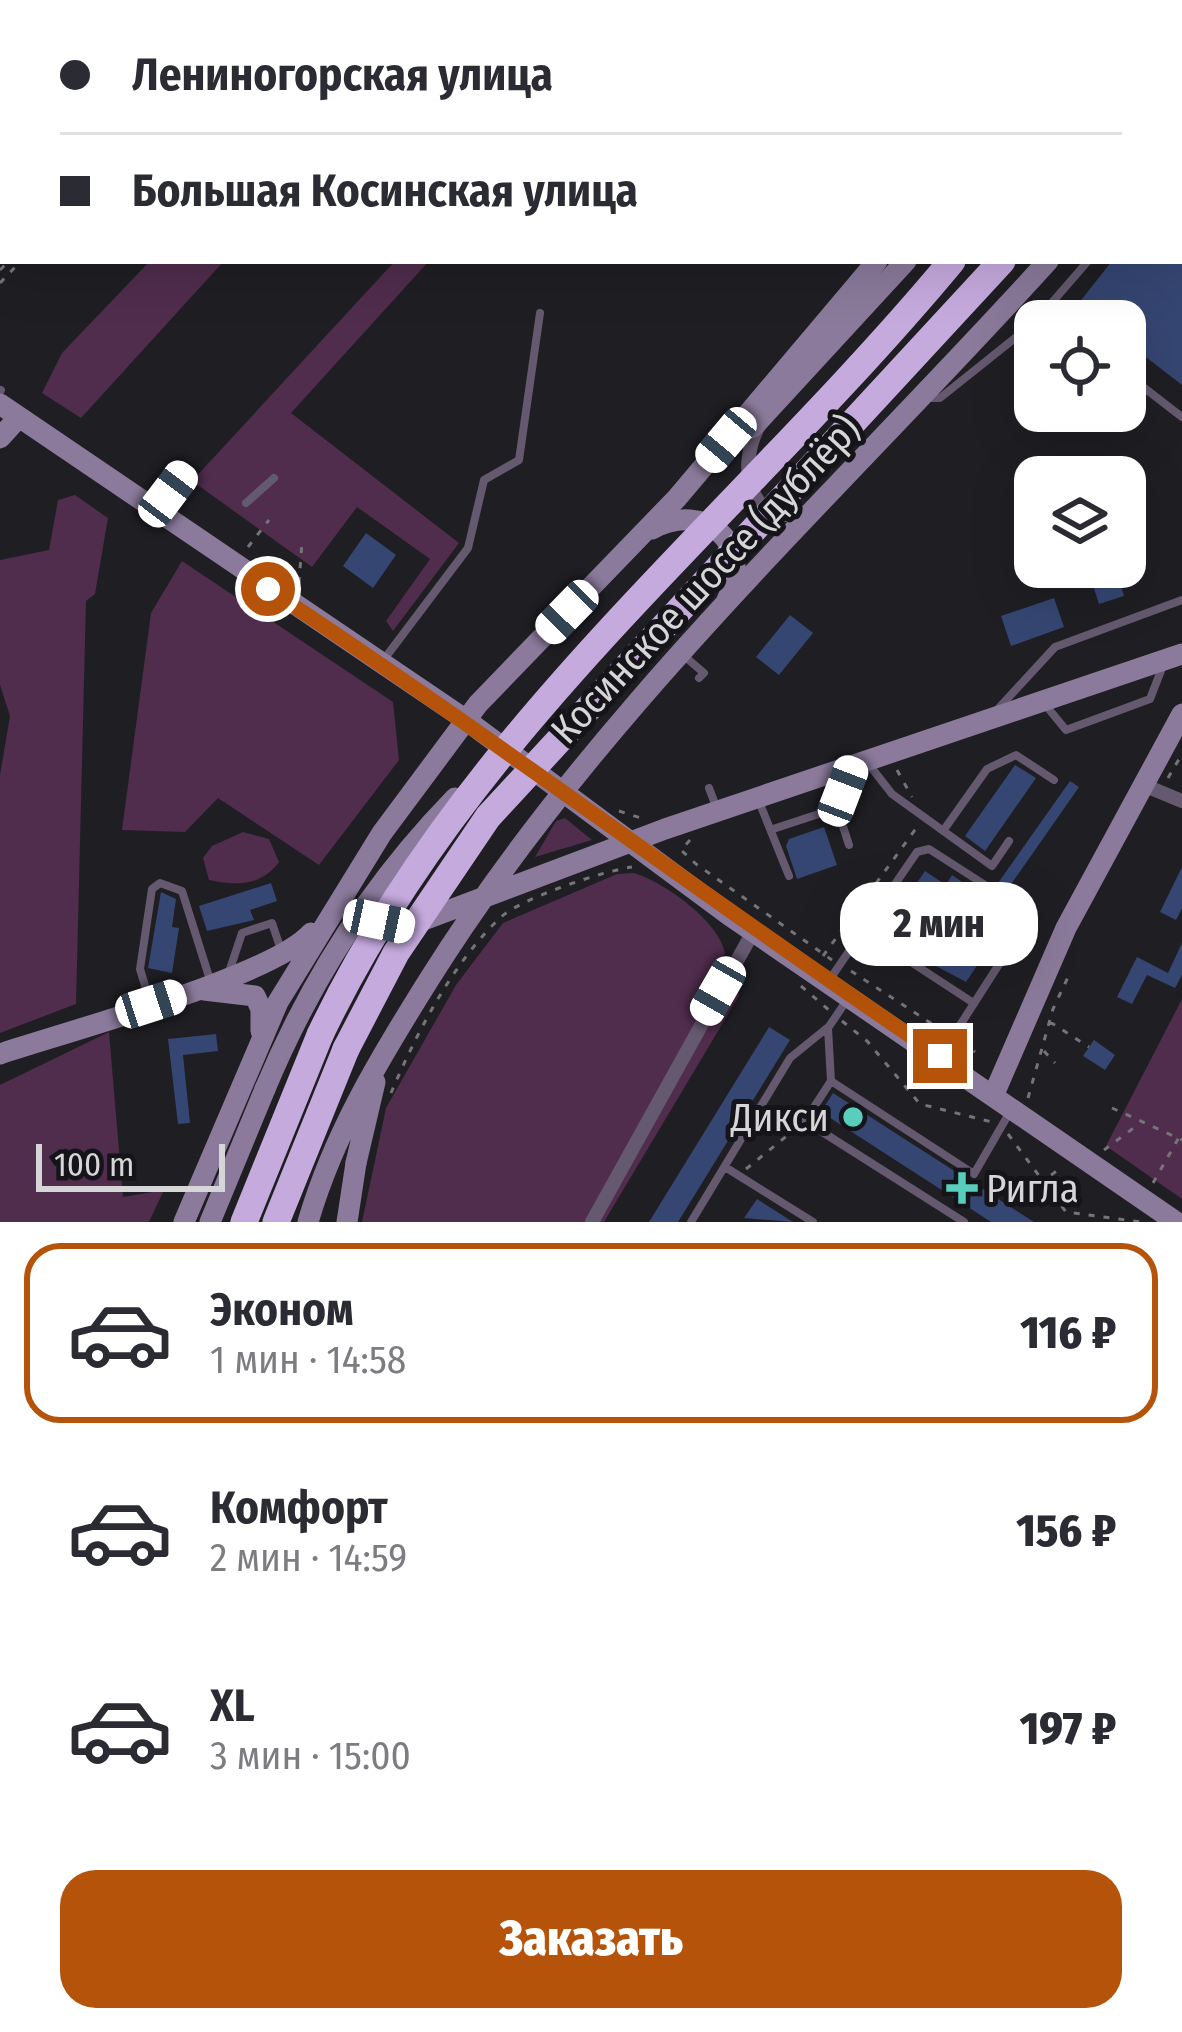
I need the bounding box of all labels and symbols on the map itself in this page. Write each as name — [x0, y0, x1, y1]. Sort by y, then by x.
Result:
car — [689, 401, 763, 479]
street label: Косинское шоссе (дублёр) — [542, 406, 870, 753]
car — [132, 454, 204, 534]
route start — [241, 562, 295, 616]
car — [529, 574, 605, 650]
car — [813, 751, 873, 831]
callout: 2 мин — [841, 882, 1039, 966]
car — [340, 896, 418, 946]
car — [684, 951, 752, 1031]
car — [111, 976, 191, 1032]
route end — [913, 1029, 967, 1083]
place label: Дикси — [730, 1095, 829, 1141]
marker: Дикси — [840, 1104, 866, 1130]
scale bar — [36, 1138, 225, 1191]
place label: Ригла — [986, 1166, 1079, 1212]
marker: Ригла — [949, 1175, 975, 1201]

